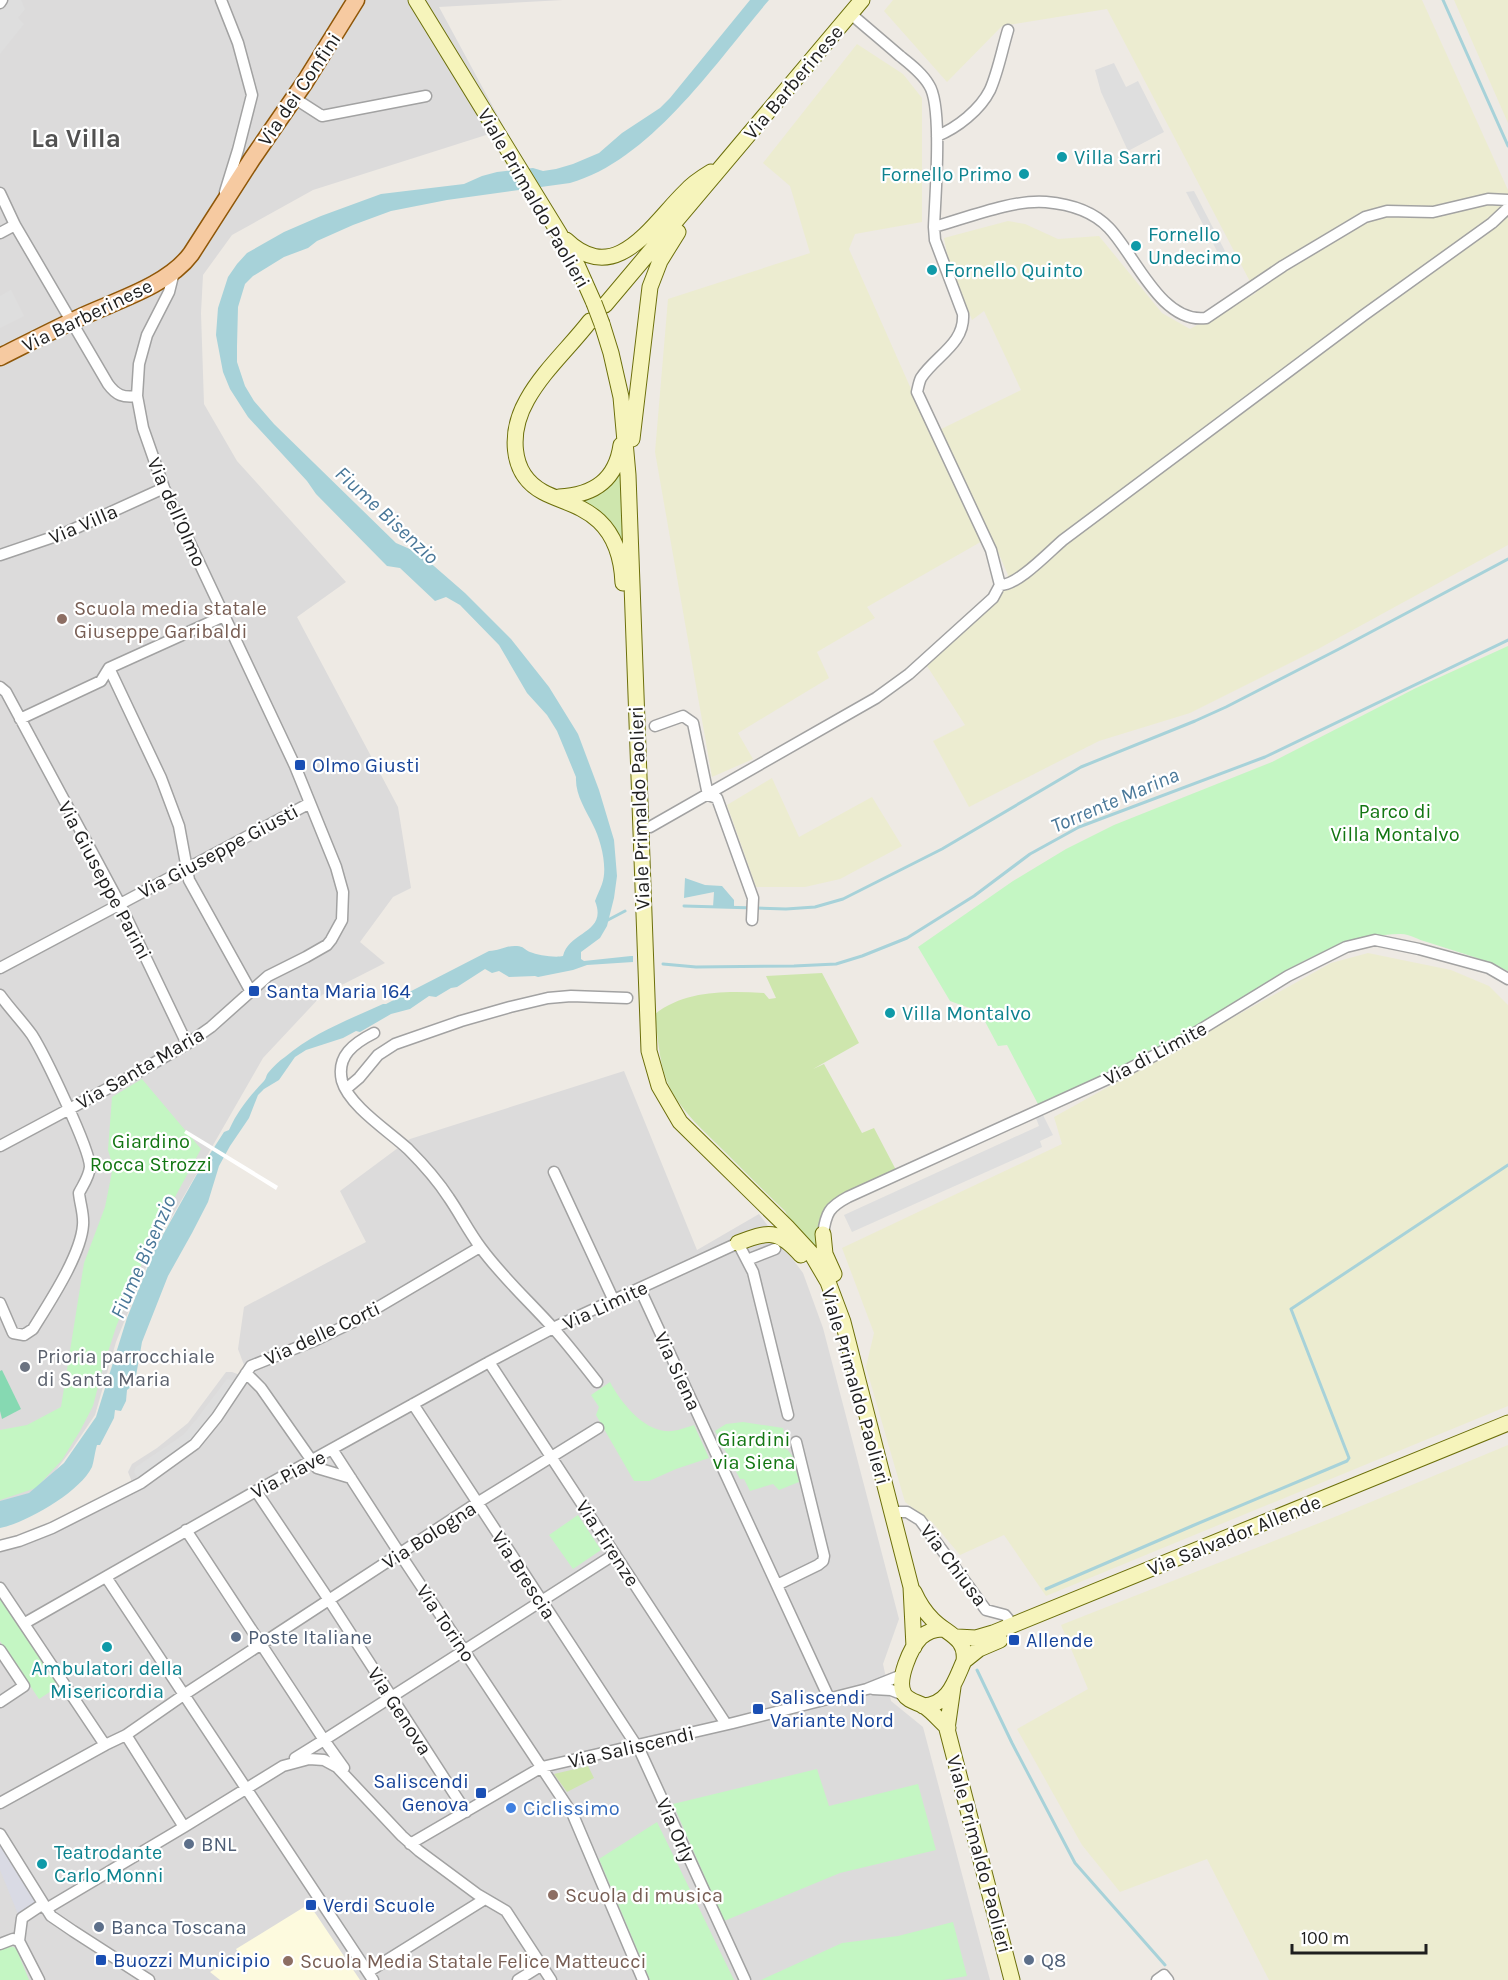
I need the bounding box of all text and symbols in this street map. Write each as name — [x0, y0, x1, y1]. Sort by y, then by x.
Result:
street label: Via Barberinese — [739, 21, 848, 144]
street label: Via dei Confini — [253, 28, 346, 150]
street label: Viale Primaldo Paolieri — [473, 104, 595, 292]
district label: La Villa — [31, 123, 121, 154]
place label: Villa Sarri — [1074, 146, 1162, 169]
marker: Villa Sarri — [1055, 150, 1069, 164]
place label: Fornello Primo — [881, 163, 1012, 186]
marker: Fornello Primo — [1017, 167, 1031, 181]
place label: Fornello Undecimo — [1148, 223, 1241, 269]
marker: Fornello Undecimo — [1129, 239, 1143, 253]
place label: Fornello Quinto — [944, 259, 1083, 282]
marker: Fornello Quinto — [925, 263, 939, 277]
street label: Via Barberinese — [18, 274, 156, 357]
street label: Via dell'Olmo — [142, 454, 211, 570]
water label: Fiume Bisenzio — [330, 461, 444, 569]
street label: Via Villa — [45, 500, 121, 549]
place label: Scuola media statale Giuseppe Garibaldi — [74, 597, 267, 643]
marker: Scuola media statale Giuseppe Garibaldi — [55, 612, 69, 626]
street label: Viale Primaldo Paolieri — [624, 706, 655, 910]
place label: Olmo Giusti — [312, 754, 420, 777]
marker: Olmo Giusti — [293, 758, 307, 772]
water label: Torrente Marina — [1047, 762, 1183, 838]
street label: Via Giuseppe Parini — [53, 797, 156, 964]
street label: Via Giuseppe Giusti — [134, 799, 302, 903]
park label: Parco di Villa Montalvo — [1330, 800, 1460, 846]
place label: Santa Maria 164 — [266, 980, 411, 1003]
marker: Santa Maria 164 — [247, 984, 261, 998]
place label: Villa Montalvo — [902, 1002, 1031, 1025]
marker: Villa Montalvo — [883, 1006, 897, 1020]
street label: Via di Limite — [1100, 1017, 1211, 1090]
street label: Via Santa Maria — [72, 1023, 208, 1114]
park label: Giardino Rocca Strozzi — [90, 1130, 212, 1176]
water label: Fiume Bisenzio — [105, 1191, 181, 1322]
street label: Via Limite — [559, 1276, 651, 1335]
street label: Viale Primaldo Paolieri — [816, 1285, 895, 1487]
street label: Via delle Corti — [261, 1297, 384, 1370]
street label: Via Siena — [649, 1328, 706, 1414]
place label: Prioria parrocchiale di Santa Maria — [37, 1345, 215, 1391]
marker: Prioria parrocchiale di Santa Maria — [18, 1360, 32, 1374]
park label: Giardini via Siena — [712, 1428, 796, 1474]
street label: Via Piave — [247, 1445, 330, 1504]
street label: Via Salvador Allende — [1144, 1490, 1324, 1581]
street label: Via Firenze — [571, 1496, 644, 1591]
street label: Via Bologna — [378, 1497, 481, 1574]
street label: Via Chiusa — [915, 1520, 992, 1611]
street label: Via Brescia — [487, 1527, 561, 1624]
street label: Via Torino — [411, 1580, 480, 1666]
place label: Poste Italiane — [248, 1626, 372, 1649]
place label: Allende — [1026, 1629, 1093, 1652]
marker: Poste Italiane — [229, 1630, 243, 1644]
marker: Allende — [1007, 1633, 1021, 1647]
marker: Ambulatori della Misericordia — [100, 1640, 114, 1654]
place label: Ambulatori della Misericordia — [31, 1657, 183, 1703]
street label: Via Genova — [363, 1663, 437, 1760]
place label: Saliscendi Variante Nord — [770, 1686, 894, 1732]
marker: Saliscendi Variante Nord — [751, 1702, 765, 1716]
street label: Via Saliscendi — [566, 1722, 696, 1773]
street label: Viale Primaldo Paolieri — [942, 1753, 1017, 1956]
place label: Saliscendi Genova — [373, 1770, 469, 1816]
marker: Saliscendi Genova — [474, 1786, 488, 1800]
street label: Via Orly — [651, 1794, 700, 1866]
place label: Ciclissimo — [523, 1797, 620, 1820]
marker: Ciclissimo — [504, 1801, 518, 1815]
place label: BNL — [201, 1833, 237, 1856]
marker: BNL — [182, 1837, 196, 1851]
place label: Teatrodante Carlo Monni — [54, 1841, 164, 1887]
marker: Teatrodante Carlo Monni — [35, 1857, 49, 1871]
place label: Scuola di musica — [565, 1884, 723, 1907]
marker: Scuola di musica — [546, 1888, 560, 1902]
place label: Verdi Scuole — [323, 1894, 435, 1917]
marker: Verdi Scuole — [304, 1898, 318, 1912]
place label: Banca Toscana — [111, 1916, 247, 1939]
scale bar — [1292, 1917, 1426, 1955]
marker: Banca Toscana — [92, 1920, 106, 1934]
text: 100 m — [1301, 1927, 1349, 1949]
place label: Buozzi Municipio — [113, 1949, 270, 1972]
place label: Q8 — [1041, 1949, 1066, 1972]
place label: Scuola Media Statale Felice Matteucci — [300, 1950, 646, 1973]
marker: Buozzi Municipio — [94, 1953, 108, 1967]
marker: Q8 — [1022, 1953, 1036, 1967]
marker: Scuola Media Statale Felice Matteucci — [281, 1954, 295, 1968]

